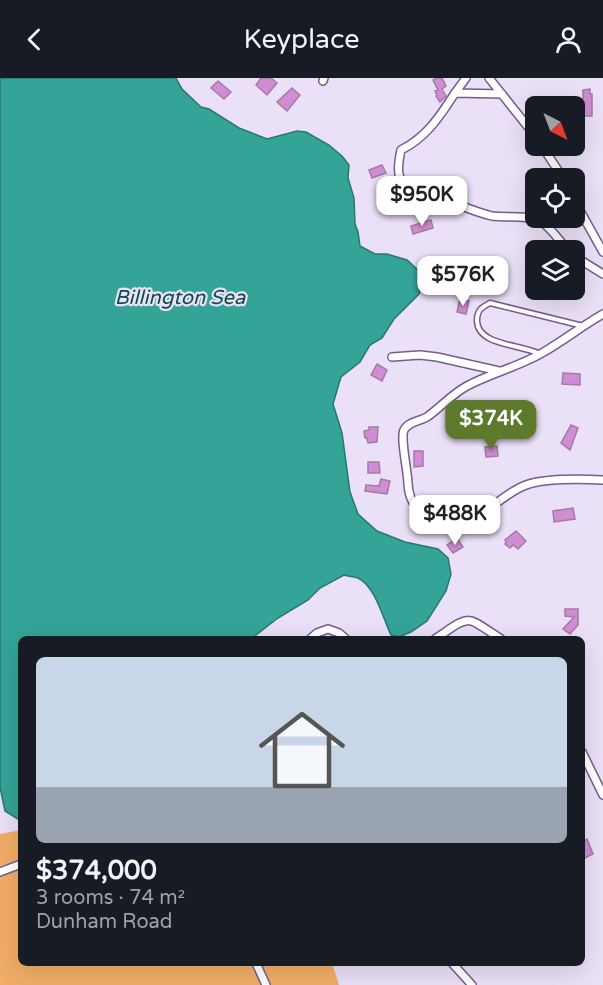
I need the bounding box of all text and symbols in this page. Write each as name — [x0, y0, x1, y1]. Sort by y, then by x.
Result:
icon: back — [18, 23, 51, 56]
text: Keyplace — [243, 23, 360, 56]
icon: person — [552, 23, 585, 56]
north arrow — [525, 96, 585, 156]
map controls — [525, 96, 585, 300]
button: locate — [525, 168, 585, 228]
pin: $950K — [380, 176, 464, 227]
text: $950K — [390, 183, 454, 207]
button: layers — [525, 240, 585, 300]
pin: $576K — [421, 256, 505, 307]
text: $576K — [431, 263, 495, 287]
water label: Billington Sea — [115, 286, 246, 310]
pin: $374K — [449, 400, 533, 451]
text: $374K — [459, 407, 523, 431]
pin: $488K — [413, 495, 497, 546]
text: $488K — [423, 502, 487, 526]
icon: home — [248, 696, 356, 804]
text: $374,000 — [36, 855, 157, 886]
text: 3 rooms · 74 m² — [36, 886, 185, 910]
text: Dunham Road — [36, 910, 172, 934]

